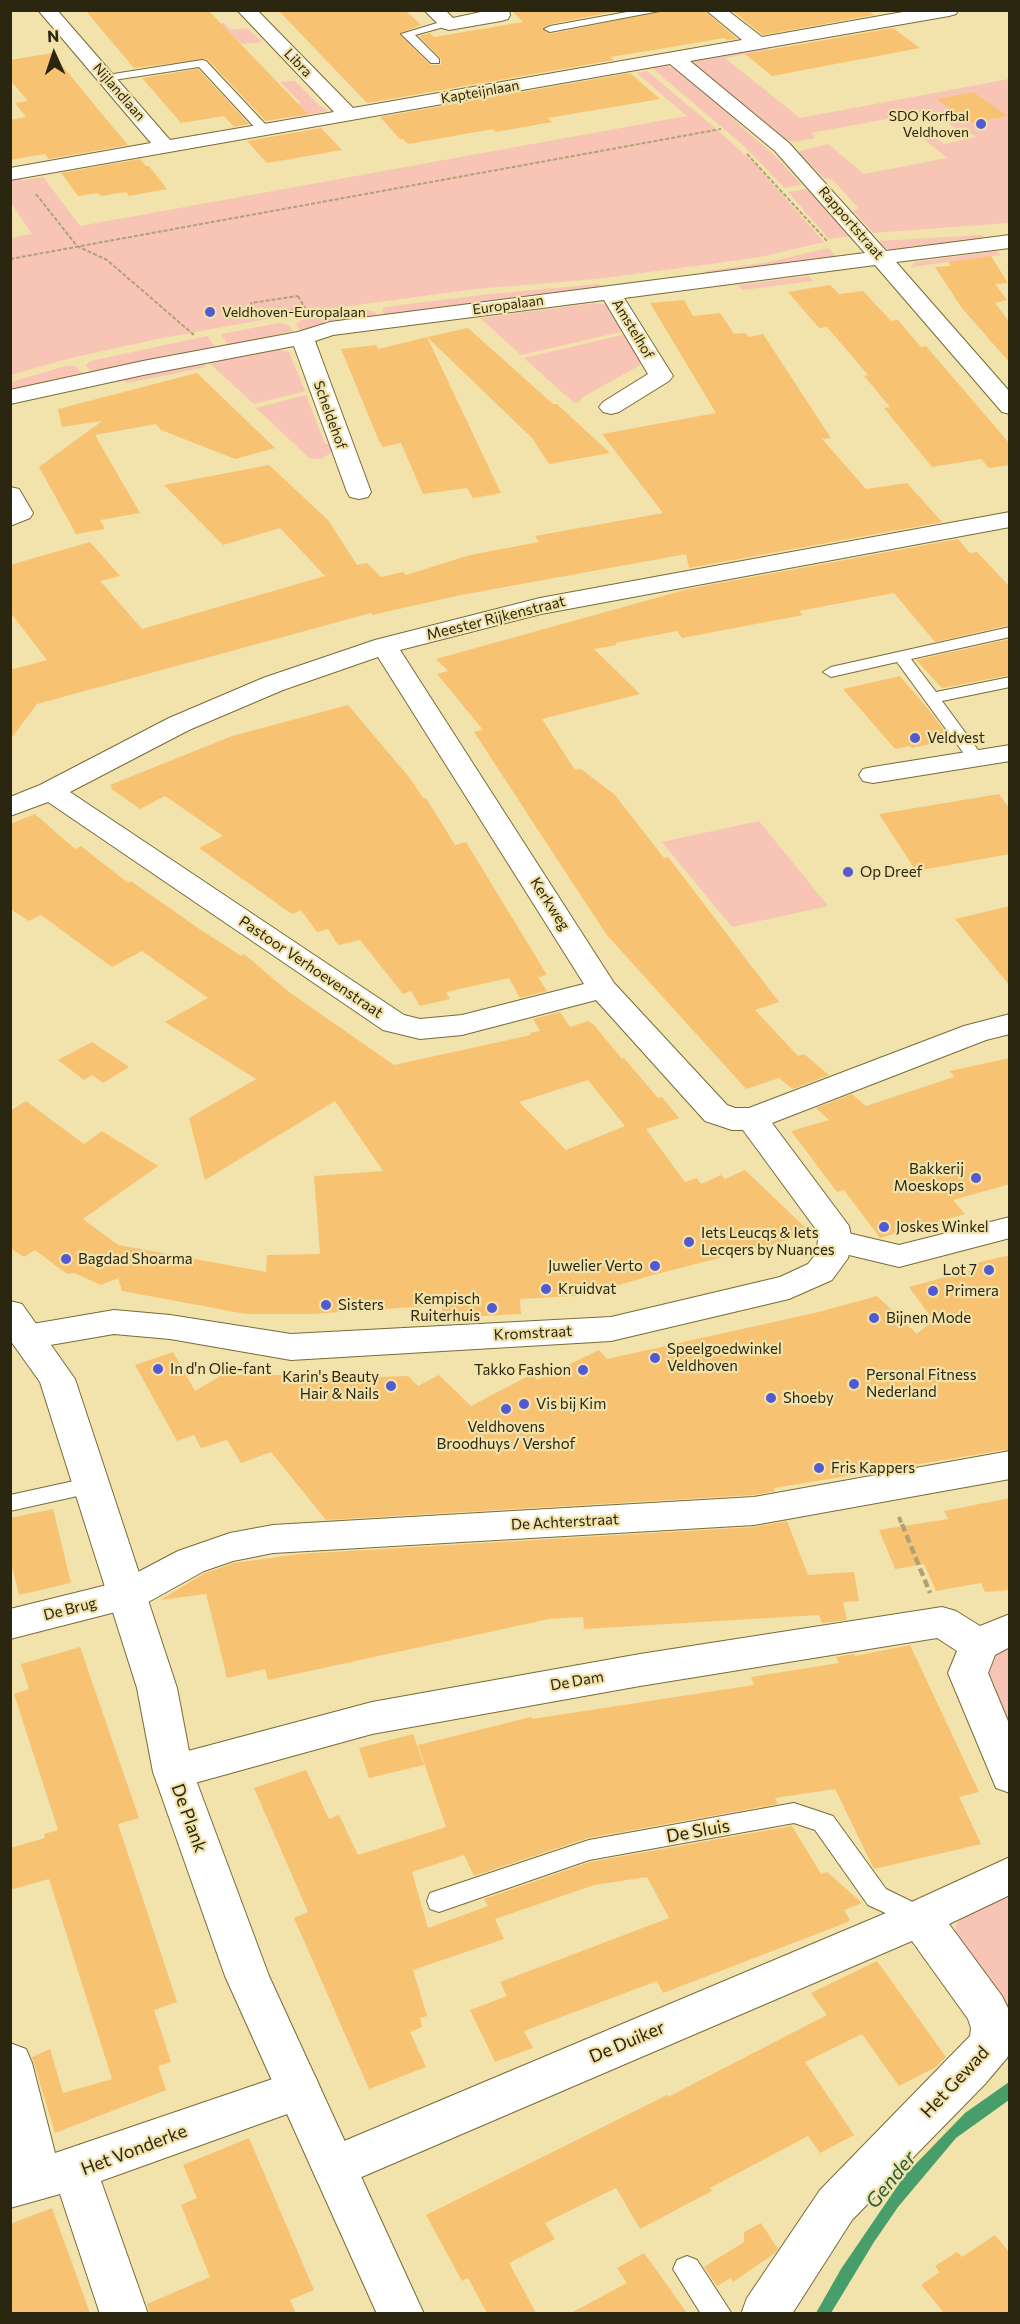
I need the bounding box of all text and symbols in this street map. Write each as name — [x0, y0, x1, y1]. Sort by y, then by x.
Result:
north arrow — [24, 24, 84, 84]
text: N — [47, 26, 60, 45]
street label: Libra — [281, 45, 315, 81]
street label: Nijlandlaan — [89, 60, 149, 124]
street label: Kapteijnlaan — [439, 77, 521, 107]
place label: SDO Korfbal Veldhoven — [889, 108, 969, 140]
marker: SDO Korfbal Veldhoven — [974, 117, 988, 131]
street label: Rapportstraat — [815, 183, 887, 263]
street label: Europalaan — [471, 292, 545, 318]
street label: Amstelhof — [609, 296, 657, 362]
place label: Veldhoven-Europalaan — [222, 304, 366, 320]
marker: Veldhoven-Europalaan — [203, 305, 217, 319]
street label: Scheldehof — [310, 379, 350, 451]
street label: Meester Rijkenstraat — [425, 592, 567, 644]
place label: Veldvest — [927, 729, 985, 747]
marker: Veldvest — [908, 731, 922, 745]
place label: Op Dreef — [860, 863, 922, 881]
marker: Op Dreef — [841, 865, 855, 879]
street label: Kerkweg — [526, 874, 574, 934]
street label: Pastoor Verhoevenstraat — [236, 912, 386, 1022]
place label: Bakkerij Moeskops — [894, 1160, 964, 1195]
marker: Bakkerij Moeskops — [969, 1171, 983, 1185]
place label: Joskes Winkel — [896, 1218, 989, 1236]
marker: Joskes Winkel — [877, 1220, 891, 1234]
place label: Iets Leucqs & Iets Lecqers by Nuances — [701, 1224, 835, 1259]
marker: Iets Leucqs & Iets Lecqers by Nuances — [682, 1235, 696, 1249]
place label: Bagdad Shoarma — [78, 1250, 193, 1268]
marker: Bagdad Shoarma — [59, 1252, 73, 1266]
place label: Juwelier Verto — [548, 1257, 643, 1275]
marker: Juwelier Verto — [648, 1259, 662, 1273]
place label: Lot 7 — [943, 1261, 977, 1279]
marker: Lot 7 — [982, 1263, 996, 1277]
place label: Kruidvat — [558, 1280, 616, 1298]
marker: Kruidvat — [539, 1282, 553, 1296]
place label: Primera — [945, 1282, 999, 1300]
marker: Primera — [926, 1284, 940, 1298]
place label: Kempisch Ruiterhuis — [410, 1290, 480, 1325]
place label: Sisters — [338, 1296, 384, 1314]
marker: Sisters — [319, 1298, 333, 1312]
marker: Kempisch Ruiterhuis — [485, 1301, 499, 1315]
place label: Bijnen Mode — [886, 1309, 971, 1327]
marker: Bijnen Mode — [867, 1311, 881, 1325]
street label: Kromstraat — [493, 1322, 573, 1344]
place label: Speelgoedwinkel Veldhoven — [667, 1340, 782, 1375]
marker: Speelgoedwinkel Veldhoven — [648, 1351, 662, 1365]
place label: In d'n Olie-fant — [170, 1360, 271, 1378]
place label: Takko Fashion — [474, 1361, 571, 1379]
marker: In d'n Olie-fant — [151, 1362, 165, 1376]
marker: Takko Fashion — [576, 1363, 590, 1377]
place label: Personal Fitness Nederland — [866, 1366, 976, 1401]
place label: Karin's Beauty Hair & Nails — [282, 1368, 379, 1403]
marker: Personal Fitness Nederland — [847, 1377, 861, 1391]
marker: Karin's Beauty Hair & Nails — [384, 1379, 398, 1393]
place label: Shoeby — [783, 1389, 834, 1407]
marker: Shoeby — [764, 1391, 778, 1405]
place label: Vis bij Kim — [536, 1395, 606, 1413]
marker: Vis bij Kim — [517, 1397, 531, 1411]
marker: Veldhovens Broodhuys / Vershof — [499, 1402, 513, 1416]
place label: Veldhovens Broodhuys / Vershof — [437, 1418, 575, 1453]
place label: Fris Kappers — [831, 1459, 915, 1477]
marker: Fris Kappers — [812, 1461, 826, 1475]
street label: De Achterstraat — [511, 1510, 619, 1534]
street label: De Brug — [42, 1594, 98, 1624]
street label: De Dam — [549, 1667, 605, 1695]
street label: De Plank — [167, 1781, 211, 1855]
street label: De Sluis — [665, 1815, 731, 1847]
street label: De Duiker — [586, 2016, 668, 2068]
street label: Het Gewad — [916, 2042, 994, 2122]
street label: Het Vonderke — [78, 2120, 190, 2180]
water label: Gender — [861, 2147, 921, 2213]

